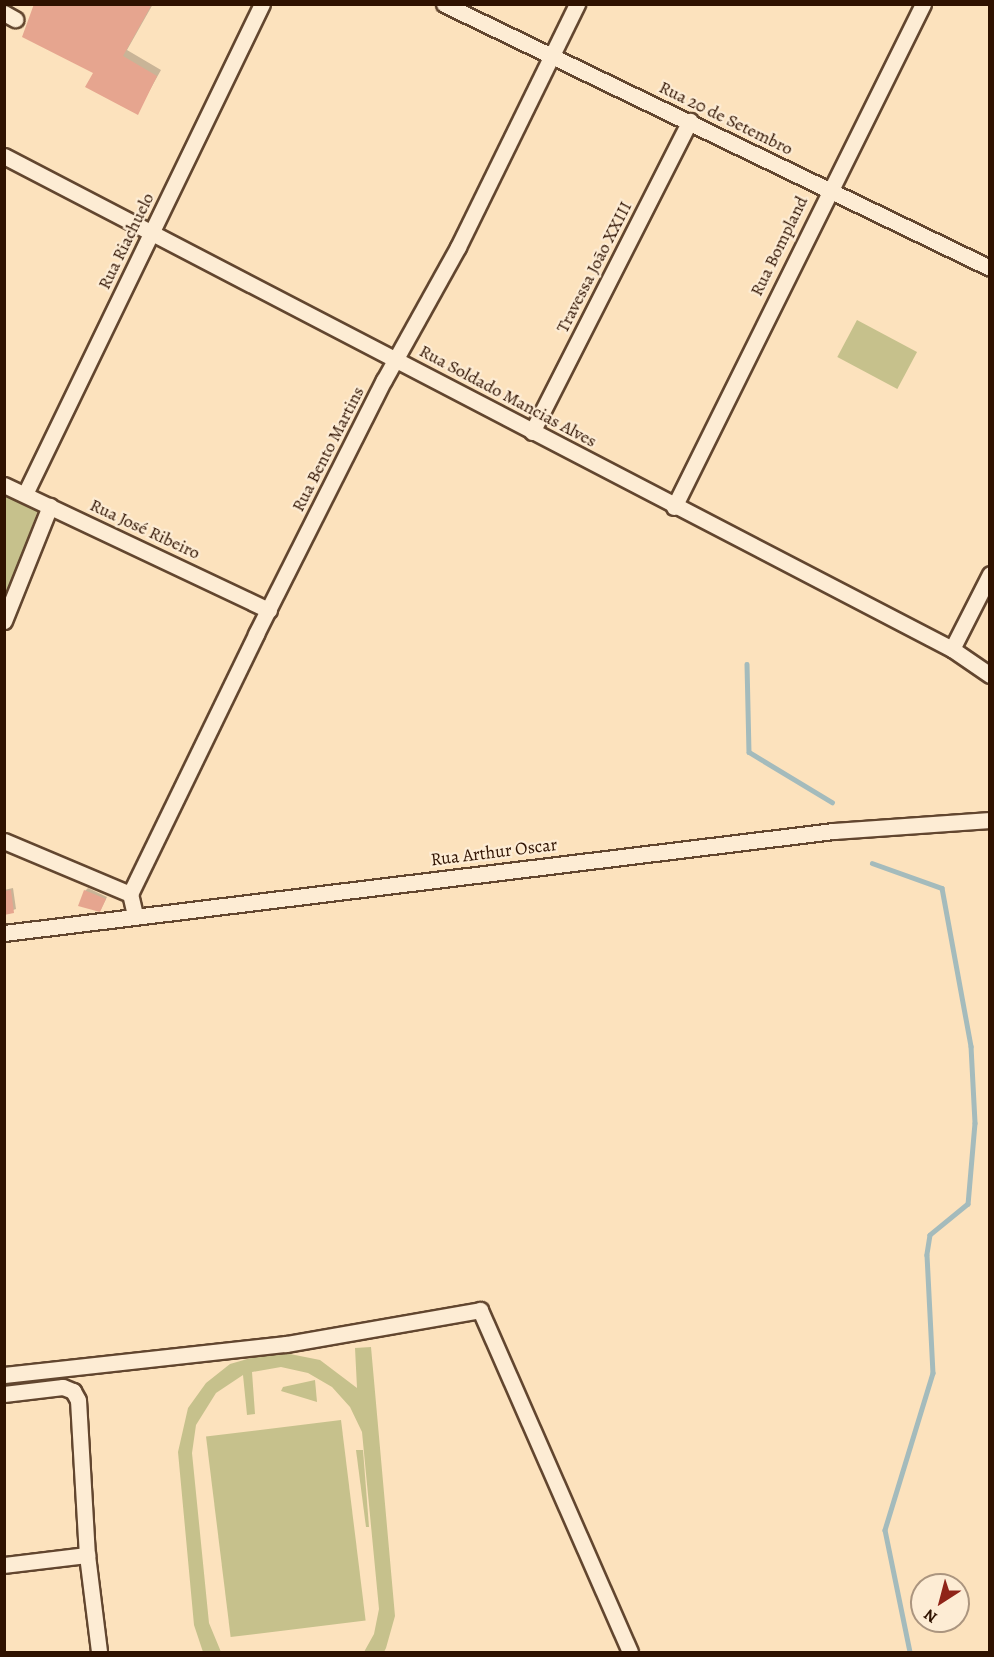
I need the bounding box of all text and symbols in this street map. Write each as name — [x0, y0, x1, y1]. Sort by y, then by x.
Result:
street label: Rua 20 de Setembro — [656, 76, 796, 160]
street label: Rua Riachuelo — [93, 189, 159, 293]
street label: Rua Bompland — [746, 193, 812, 299]
street label: Travessa João XXIII — [552, 198, 636, 336]
street label: Rua Soldado Mancias Alves — [416, 340, 600, 452]
street label: Rua Bento Martins — [287, 383, 369, 515]
street label: Rua José Ribeiro — [87, 494, 203, 564]
street label: Rua Arthur Oscar — [429, 834, 559, 870]
north arrow — [910, 1573, 970, 1633]
text: N — [919, 1604, 942, 1628]

